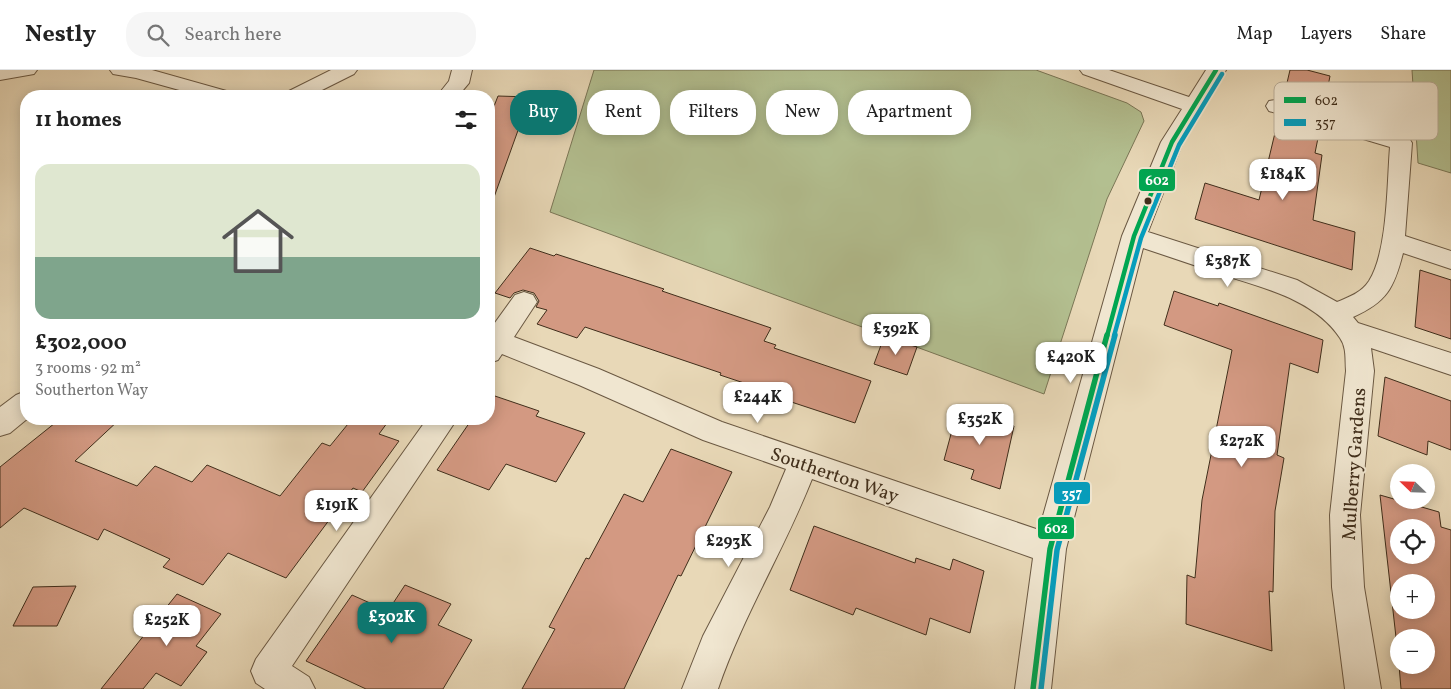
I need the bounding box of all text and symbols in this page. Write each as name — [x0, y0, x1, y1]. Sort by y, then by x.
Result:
search box — [126, 12, 476, 57]
text: Nestly — [25, 18, 96, 52]
icon: search — [144, 21, 172, 49]
text: Search here — [184, 22, 282, 48]
text: Map — [1236, 22, 1272, 47]
text: Layers — [1300, 22, 1352, 47]
text: Share — [1380, 22, 1426, 47]
legend — [1274, 82, 1438, 140]
chip: Buy — [510, 90, 577, 135]
chip: Rent — [587, 90, 660, 135]
chip: Filters — [670, 90, 756, 135]
chip: New — [766, 90, 838, 135]
chip: Apartment — [848, 90, 971, 135]
text: 602 — [1315, 92, 1338, 111]
text: 11 homes — [35, 106, 122, 135]
icon: filters — [452, 106, 480, 134]
text: 357 — [1315, 114, 1336, 133]
pin: £184K — [1248, 158, 1318, 201]
text: £184K — [1260, 164, 1306, 186]
line badge: 602 — [1138, 168, 1176, 192]
text: 602 — [1145, 172, 1169, 191]
icon: home — [213, 196, 303, 286]
unlabelled marker — [1143, 196, 1153, 206]
pin: £387K — [1193, 246, 1263, 288]
text: £387K — [1205, 251, 1251, 273]
pin: £392K — [861, 314, 931, 356]
text: £392K — [873, 319, 919, 341]
text: £302,000 — [35, 329, 127, 358]
pin: £420K — [1036, 342, 1106, 384]
text: £420K — [1047, 347, 1095, 369]
text: 3 rooms · 92 m² — [35, 358, 141, 380]
text: Southerton Way — [35, 380, 148, 402]
pin: £244K — [723, 382, 793, 424]
text: £244K — [734, 387, 782, 409]
street label: Mulberry Gardens — [1337, 387, 1373, 541]
pin: £352K — [945, 404, 1015, 446]
text: £352K — [957, 409, 1003, 431]
pin: £272K — [1207, 426, 1277, 468]
text: £272K — [1220, 431, 1264, 453]
street label: Southerton Way — [767, 442, 902, 510]
north arrow — [1390, 464, 1435, 509]
map controls — [1390, 464, 1435, 674]
line badge: 357 — [1053, 481, 1091, 505]
text: 357 — [1062, 485, 1083, 504]
pin: £191K — [302, 490, 372, 532]
text: £191K — [316, 495, 358, 517]
line badge: 602 — [1037, 516, 1075, 540]
button: locate — [1390, 519, 1435, 564]
text: 602 — [1044, 520, 1068, 539]
pin: £293K — [694, 526, 764, 568]
text: £293K — [706, 531, 752, 553]
button: + — [1390, 574, 1435, 619]
pin: £302K — [357, 602, 427, 644]
pin: £252K — [132, 604, 202, 647]
text: £302K — [369, 607, 415, 629]
text: £252K — [144, 610, 190, 632]
button: − — [1390, 629, 1435, 674]

